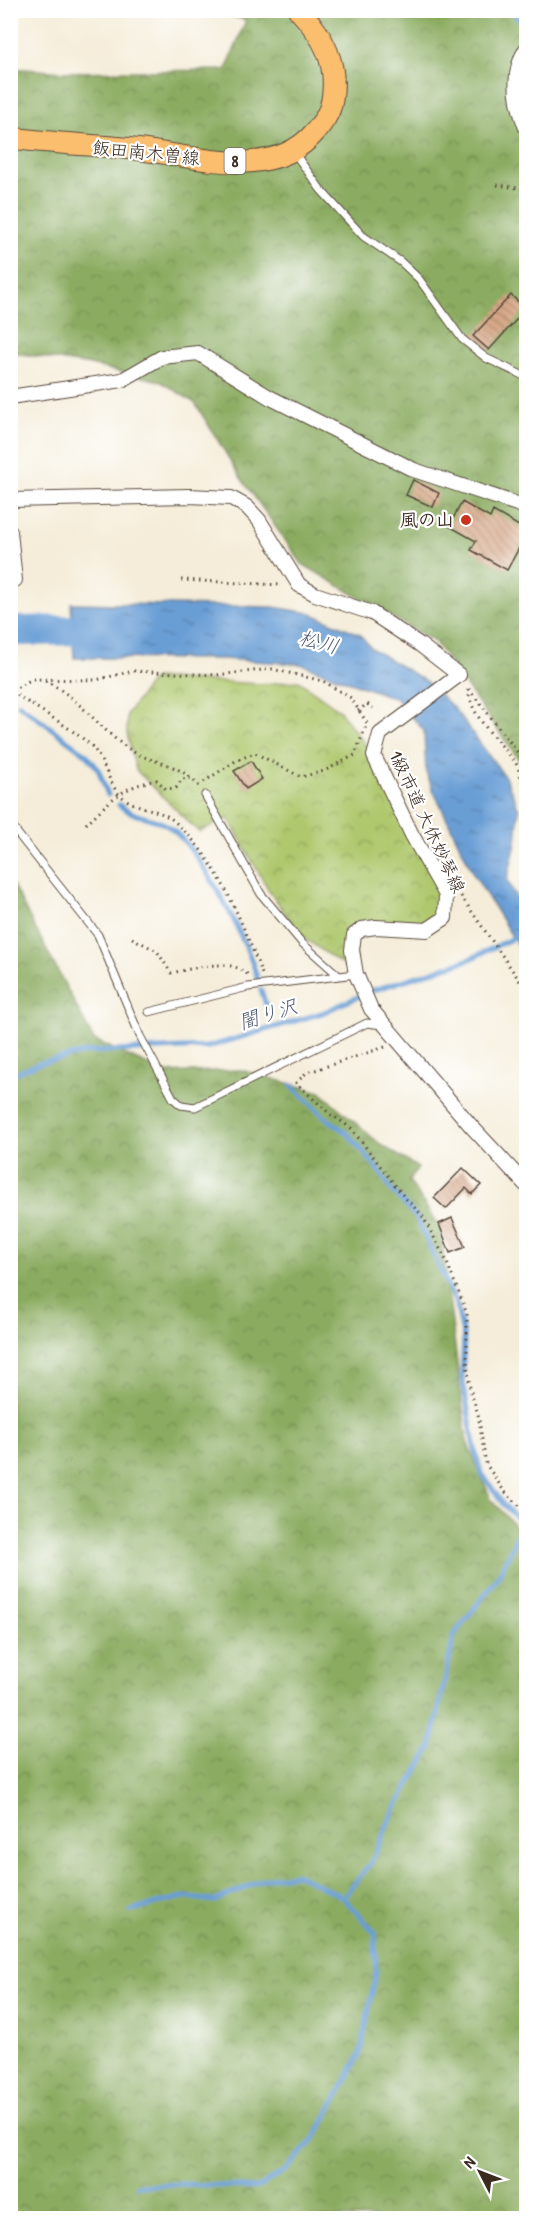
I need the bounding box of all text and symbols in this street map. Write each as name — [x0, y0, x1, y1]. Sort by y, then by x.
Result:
street label: 飯田南木曽線 — [91, 134, 201, 171]
road number: 8 — [224, 148, 246, 174]
place label: 風の山 — [400, 507, 454, 532]
marker: 風の山 — [459, 513, 473, 527]
water label: 松川 — [296, 623, 342, 660]
street label: 1級市道 大休妙琴線 — [383, 746, 471, 897]
water label: 闇り沢 — [235, 992, 301, 1035]
north arrow — [450, 2142, 510, 2202]
text: N — [458, 2151, 480, 2172]

